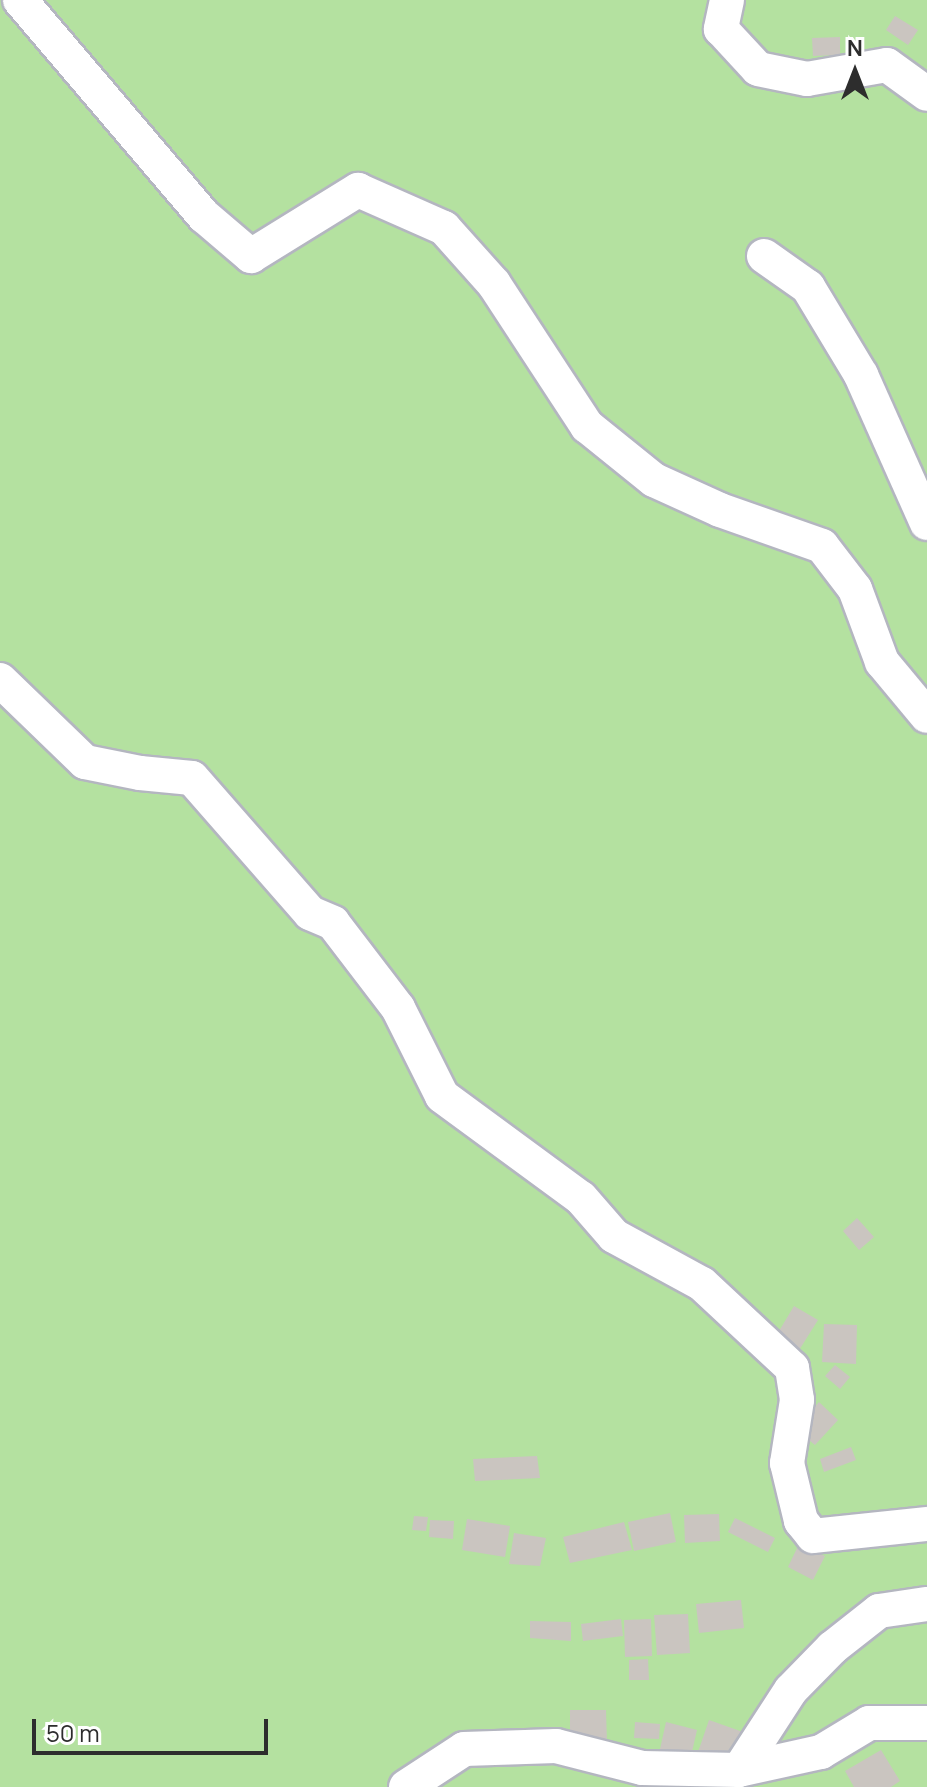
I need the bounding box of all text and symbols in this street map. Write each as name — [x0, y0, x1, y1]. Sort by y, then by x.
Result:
north arrow — [815, 32, 895, 112]
text: N — [847, 33, 863, 63]
scale bar — [36, 1703, 272, 1753]
text: 50 m — [46, 1716, 100, 1749]

